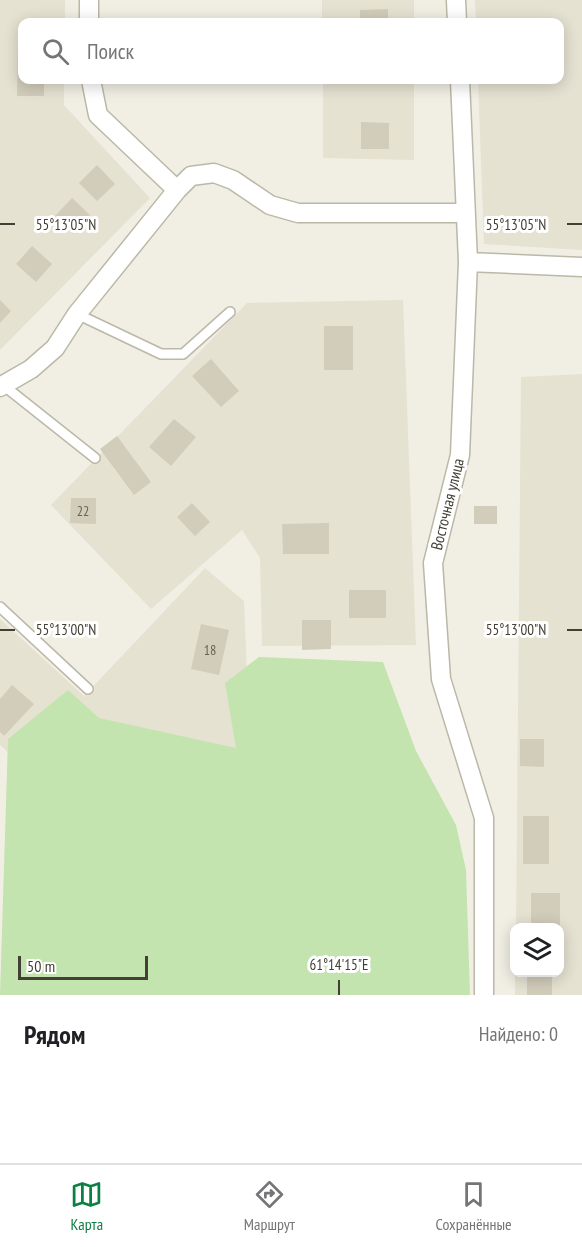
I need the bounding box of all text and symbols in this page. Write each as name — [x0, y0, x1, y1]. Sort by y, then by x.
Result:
search box — [18, 18, 564, 84]
icon: search — [39, 35, 72, 68]
text: Поиск — [87, 37, 134, 65]
text: 55°13'05"N — [36, 215, 96, 234]
text: 55°13'05"N — [486, 215, 546, 234]
street label: Восточная улица — [426, 456, 468, 552]
house number: 22 — [77, 502, 89, 520]
text: 55°13'00"N — [36, 620, 96, 639]
text: 55°13'00"N — [486, 620, 546, 639]
house number: 18 — [204, 641, 216, 659]
map controls — [510, 923, 564, 977]
button: layers — [510, 923, 564, 977]
scale bar — [18, 953, 148, 980]
text: 61°14'15"E — [309, 955, 369, 974]
text: 50 m — [27, 956, 55, 976]
text: Рядом — [24, 1018, 85, 1051]
text: Найдено: 0 — [479, 1021, 558, 1047]
tab: Карта — [70, 1178, 103, 1234]
tab: Маршрут — [244, 1178, 295, 1234]
tab: Сохранённые — [436, 1178, 512, 1234]

